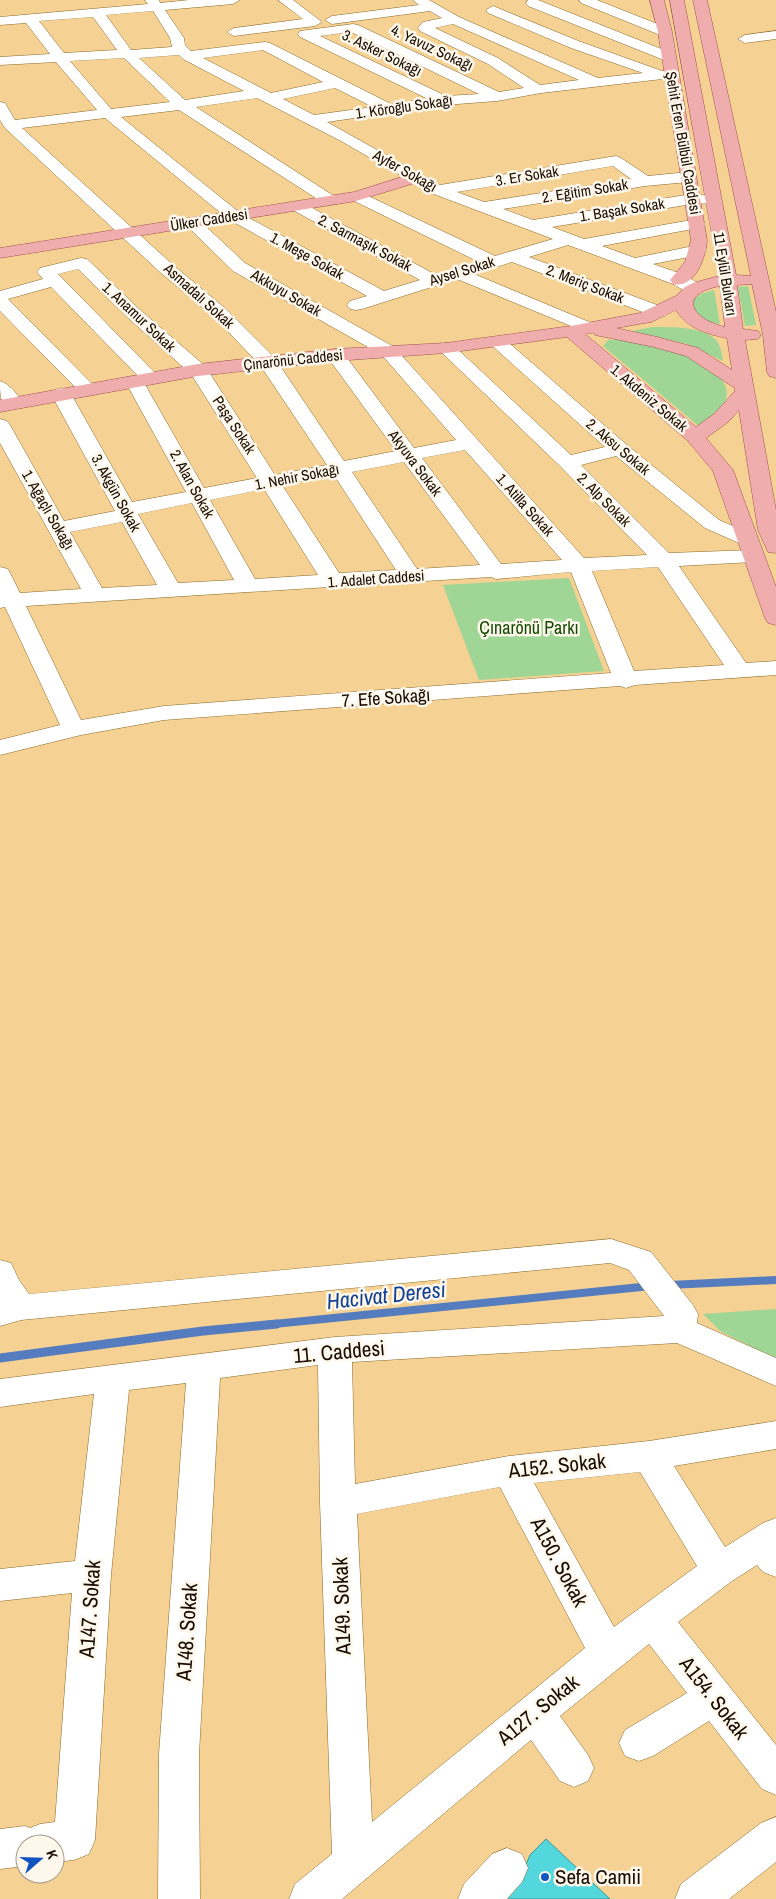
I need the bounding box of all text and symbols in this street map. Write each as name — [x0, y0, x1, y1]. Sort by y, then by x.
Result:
street label: 4. Yavuz Sokağı — [388, 19, 477, 76]
street label: 3. Asker Sokağı — [339, 24, 426, 81]
street label: Şehit Eren Bülbül Caddesi — [661, 70, 706, 216]
street label: 1. Köroğlu Sokağı — [354, 89, 454, 124]
street label: Ayfer Sokağı — [369, 144, 441, 197]
street label: 3. Er Sokak — [494, 160, 561, 191]
street label: 2. Eğitim Sokak — [540, 173, 630, 208]
street label: 1. Başak Sokak — [578, 192, 667, 227]
street label: Ülker Caddesi — [169, 203, 249, 236]
street label: 2. Sarmaşık Sokak — [315, 209, 416, 276]
street label: 1. Meşe Sokak — [267, 227, 349, 285]
street label: 11 Eylül Bulvarı — [709, 231, 742, 317]
street label: Aysel Sokak — [426, 250, 498, 291]
street label: Asmadalı Sokak — [159, 257, 240, 334]
street label: 2. Meriç Sokak — [543, 259, 628, 308]
street label: Akkuyu Sokak — [246, 263, 326, 322]
street label: 1. Anamur Sokak — [98, 277, 181, 357]
street label: Çınarönü Caddesi — [242, 344, 344, 375]
street label: 1. Akdeniz Sokak — [606, 359, 693, 437]
street label: Paşa Sokak — [208, 391, 262, 459]
street label: 2. Aksu Sokak — [582, 414, 656, 480]
street label: Akyuva Sokak — [383, 424, 448, 501]
street label: 2. Alan Sokak — [165, 446, 220, 522]
street label: 3. Akgün Sokak — [87, 450, 147, 536]
street label: 1. Nehir Sokağı — [253, 458, 341, 495]
street label: 1. Ağaçlı Sokağı — [17, 466, 80, 553]
street label: 2. Alp Sokak — [573, 468, 637, 532]
street label: 1. Atilla Sokak — [491, 469, 560, 541]
street label: 1. Adalet Caddesi — [327, 565, 425, 592]
park label: Çınarönü Parkı — [479, 615, 579, 640]
street label: 7. Efe Sokağı — [341, 682, 431, 713]
water label: Hacivat Deresi — [325, 1274, 447, 1316]
street label: 11. Caddesi — [292, 1333, 386, 1370]
street label: A152. Sokak — [506, 1446, 607, 1485]
street label: A150. Sokak — [523, 1511, 595, 1612]
street label: A149. Sokak — [325, 1556, 358, 1656]
street label: A147. Sokak — [72, 1559, 107, 1660]
street label: A148. Sokak — [169, 1582, 204, 1683]
street label: A154. Sokak — [672, 1649, 756, 1745]
street label: A127. Sokak — [490, 1667, 585, 1752]
north arrow — [15, 1834, 65, 1884]
text: K — [42, 1848, 62, 1862]
place label: Sefa Camii — [555, 1862, 641, 1891]
marker: Sefa Camii — [539, 1871, 551, 1883]

